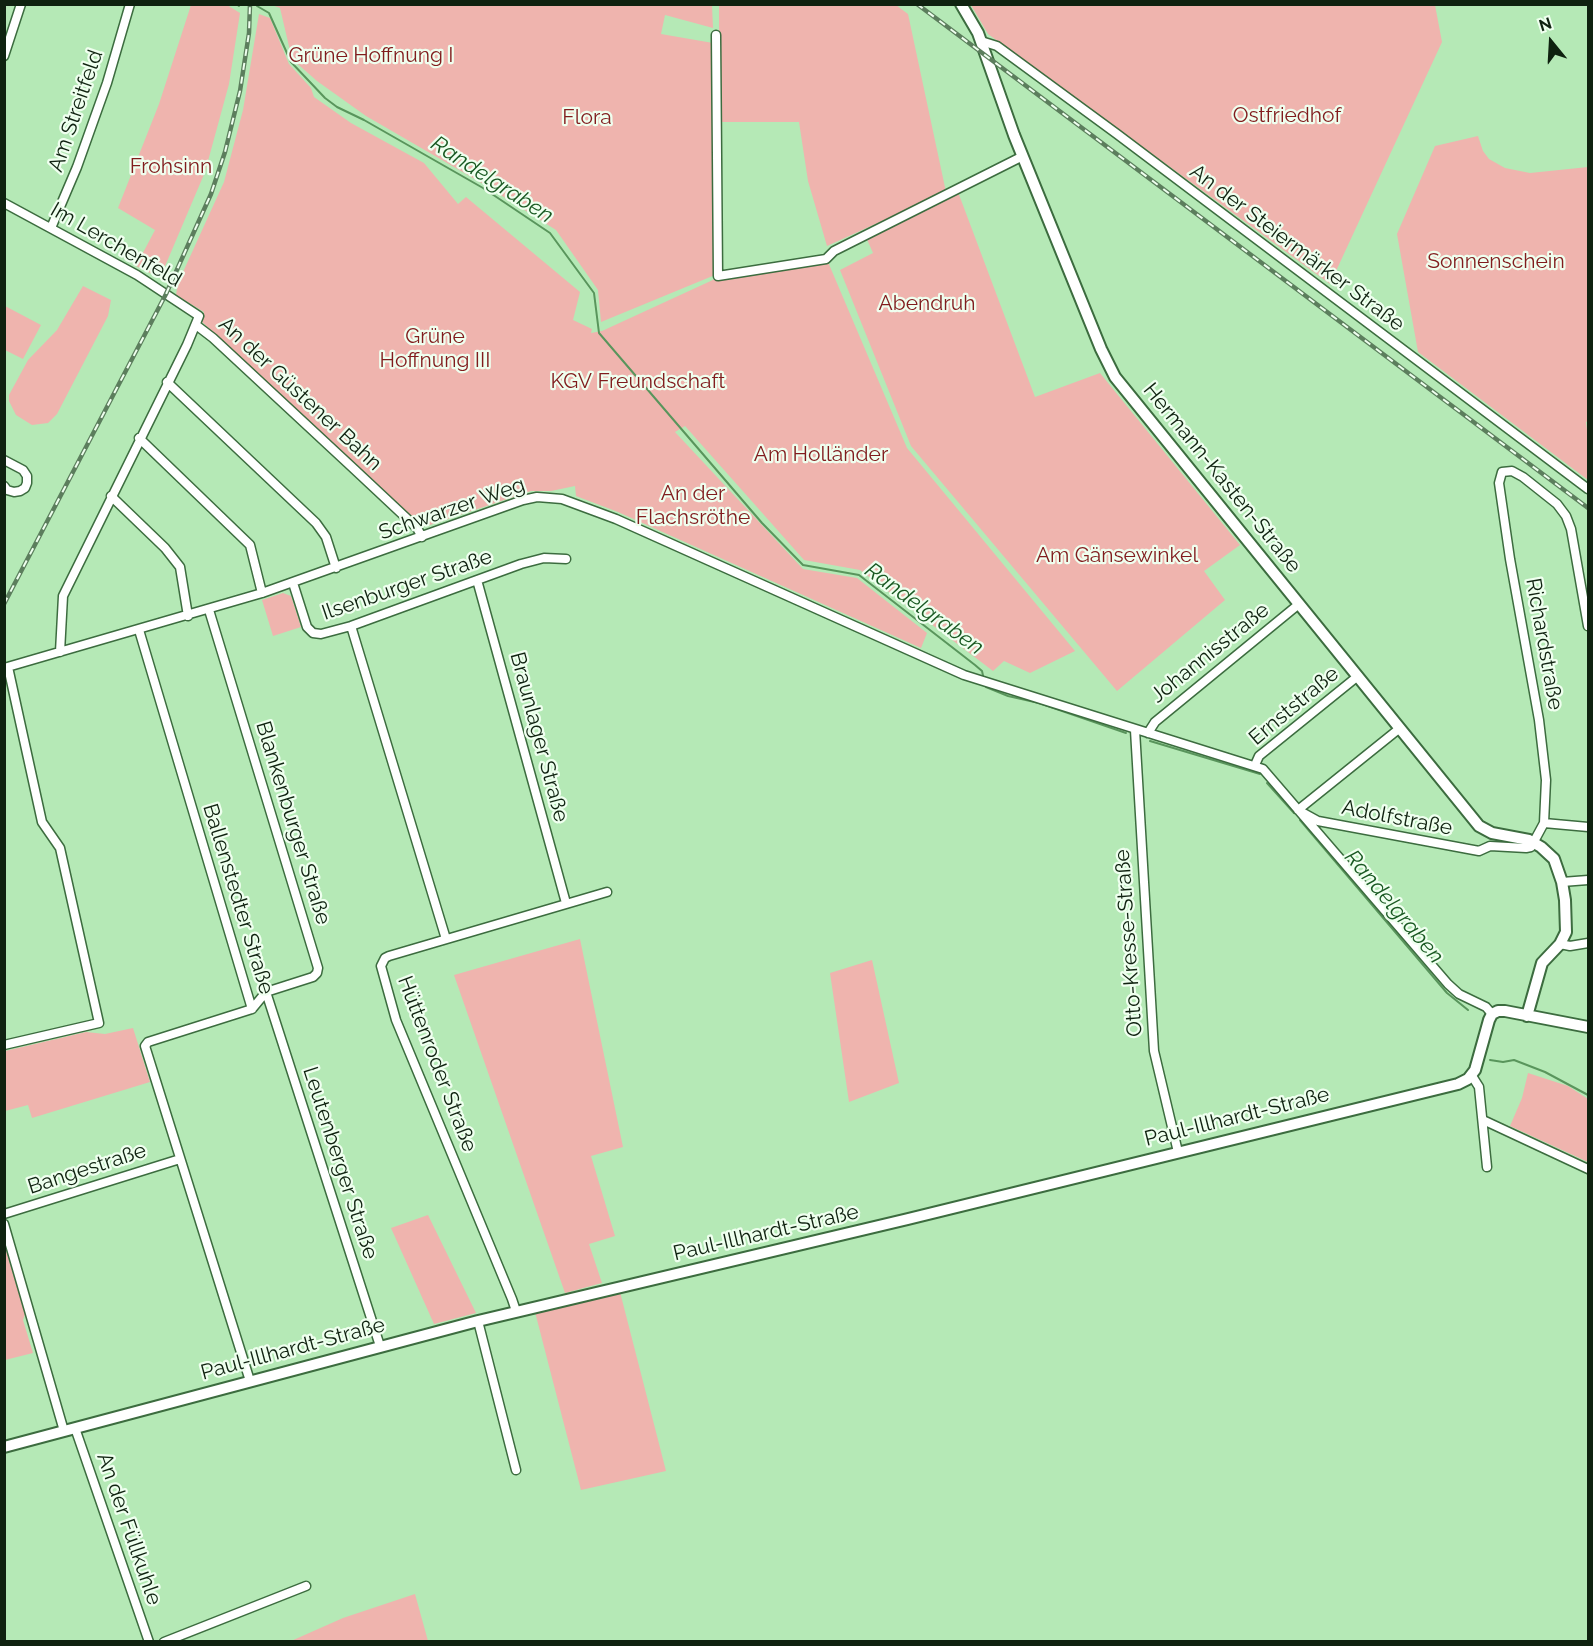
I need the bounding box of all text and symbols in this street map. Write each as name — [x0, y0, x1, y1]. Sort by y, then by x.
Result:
north arrow — [1521, 12, 1581, 72]
text: N — [1537, 13, 1554, 35]
park label: Grüne Hoffnung I — [288, 43, 454, 69]
street label: Am Streitfeld — [43, 47, 109, 175]
park label: Ostfriedhof — [1233, 103, 1341, 129]
park label: Flora — [562, 105, 612, 131]
water label: Randelgraben — [426, 131, 558, 229]
park label: Frohsinn — [130, 154, 212, 180]
street label: An der Steiermärker Straße — [1185, 159, 1409, 337]
street label: Im Lerchenfeld — [46, 197, 186, 293]
park label: Sonnenschein — [1427, 249, 1565, 275]
park label: Abendruh — [879, 291, 975, 317]
street label: An der Güstener Bahn — [213, 312, 387, 476]
park label: Grüne Hoffnung III — [380, 324, 490, 374]
park label: KGV Freundschaft — [551, 369, 725, 395]
street label: Hermann-Kasten-Straße — [1138, 378, 1306, 578]
park label: Am Holländer — [754, 442, 888, 468]
street label: Schwarzer Weg — [376, 472, 528, 546]
park label: An der Flachsröthe — [636, 481, 750, 531]
park label: Am Gänsewinkel — [1036, 543, 1198, 569]
street label: Ilsenburger Straße — [319, 544, 495, 626]
water label: Randelgraben — [860, 557, 988, 661]
street label: Richardstraße — [1520, 576, 1568, 712]
street label: Johannisstraße — [1146, 598, 1274, 708]
street label: Braunlager Straße — [504, 649, 574, 825]
street label: Ernststraße — [1244, 661, 1344, 751]
street label: Blankenburger Straße — [250, 718, 336, 928]
street label: Adolfstraße — [1340, 795, 1454, 841]
street label: Ballenstedter Straße — [197, 801, 279, 997]
water label: Randelgraben — [1339, 845, 1449, 969]
street label: Otto-Kresse-Straße — [1110, 849, 1148, 1037]
street label: Hüttenroder Straße — [392, 973, 482, 1155]
street label: Leutenberger Straße — [297, 1064, 383, 1262]
street label: Paul-Illhardt-Straße — [1142, 1082, 1332, 1152]
street label: Bangestraße — [25, 1138, 149, 1200]
street label: Paul-Illhardt-Straße — [671, 1199, 861, 1267]
street label: Paul-Illhardt-Straße — [198, 1312, 388, 1386]
street label: An der Füllkuhle — [91, 1450, 167, 1608]

